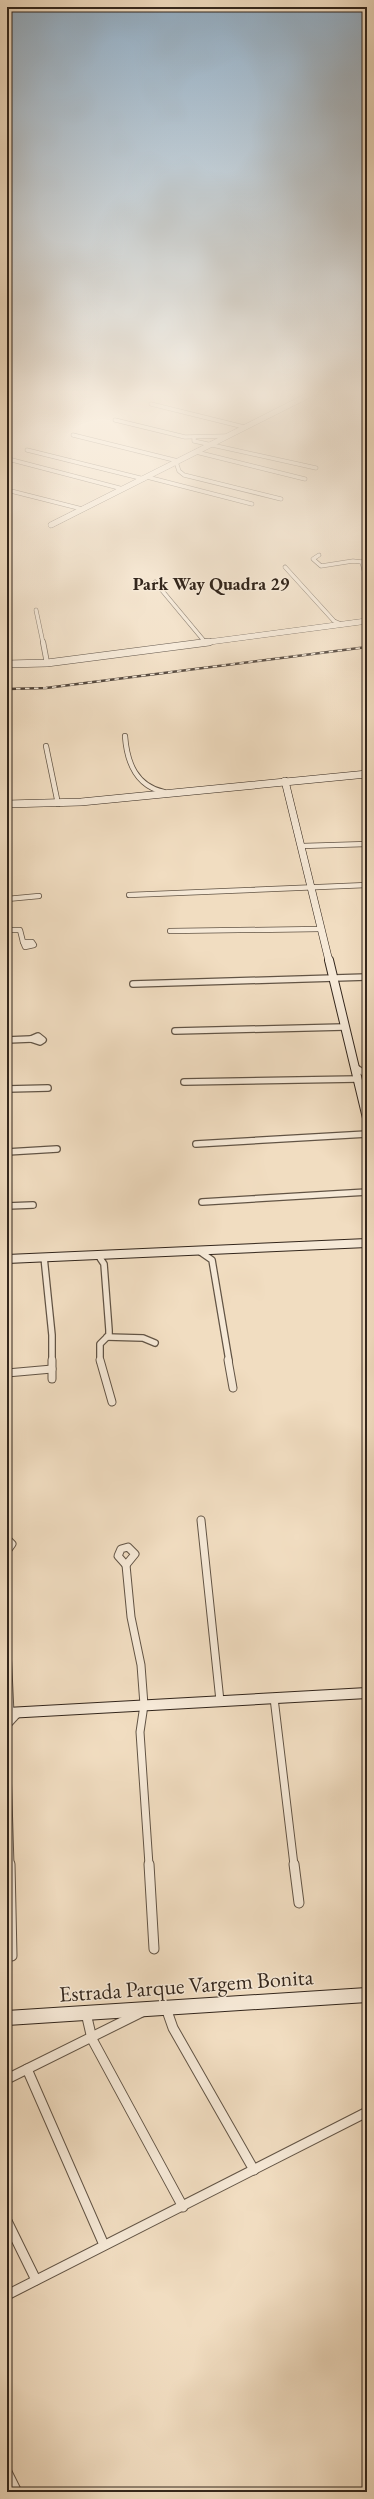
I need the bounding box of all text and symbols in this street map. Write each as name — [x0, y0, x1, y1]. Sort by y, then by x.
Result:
district label: Park Way Quadra 29 — [133, 572, 290, 595]
street label: Estrada Parque Vargem Bonita — [58, 1962, 314, 2009]

